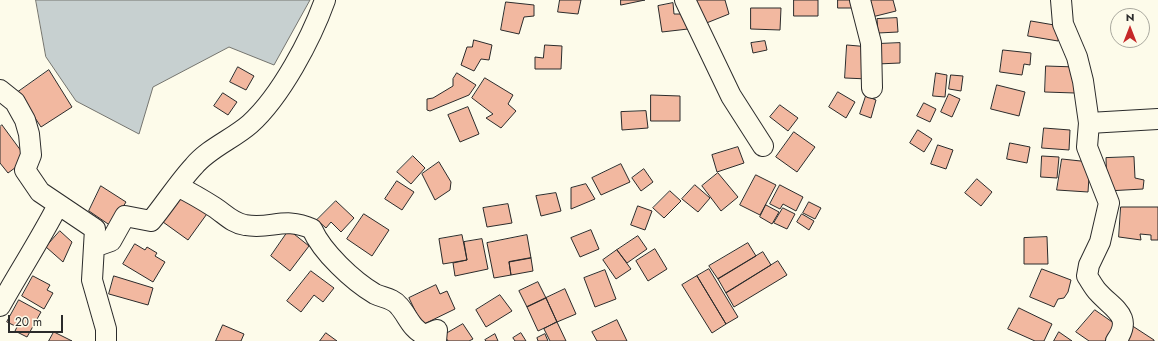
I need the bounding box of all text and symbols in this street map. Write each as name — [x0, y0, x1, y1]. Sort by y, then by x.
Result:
north arrow — [1110, 8, 1150, 48]
text: N — [1126, 9, 1134, 25]
scale bar — [10, 307, 65, 333]
text: 20 m — [15, 313, 42, 331]

